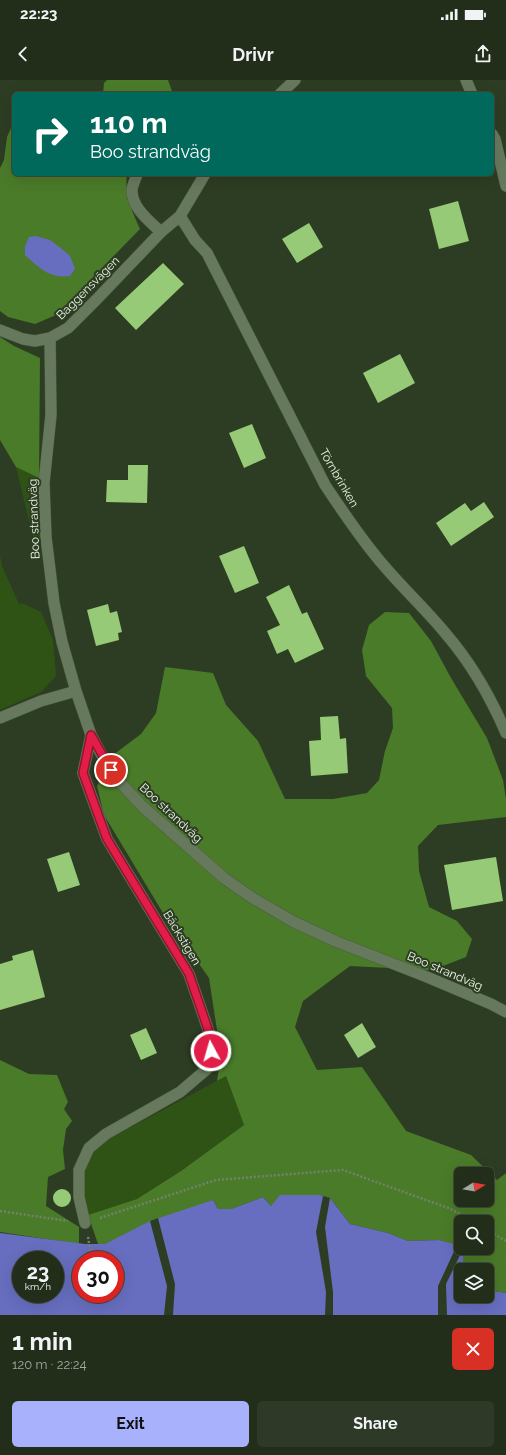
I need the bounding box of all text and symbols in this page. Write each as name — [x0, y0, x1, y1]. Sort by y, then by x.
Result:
text: 22:23 — [20, 5, 57, 23]
icon: back — [12, 43, 34, 65]
icon: share — [472, 43, 494, 65]
text: Drivr — [232, 44, 274, 65]
text: 110 m — [90, 107, 168, 140]
icon: right — [24, 108, 76, 160]
text: Boo strandväg — [90, 141, 211, 162]
street label: Baggensvägen — [54, 254, 122, 322]
street label: Törnbrinken — [317, 446, 361, 510]
street label: Boo strandväg — [26, 479, 42, 559]
pin — [94, 753, 128, 787]
icon: arrive — [100, 759, 122, 781]
street label: Boo strandväg — [137, 780, 205, 846]
street label: Bäckstigen — [160, 908, 204, 968]
street label: Boo strandväg — [405, 949, 485, 993]
position arrow — [190, 1030, 232, 1072]
north arrow — [454, 1167, 494, 1207]
map controls — [454, 1167, 494, 1303]
button: search — [454, 1215, 494, 1255]
speed limit sign: 30 — [72, 1251, 124, 1303]
text: 23 — [27, 1260, 49, 1284]
button: layers — [454, 1263, 494, 1303]
text: km/h — [25, 1281, 51, 1292]
text: 1 min — [12, 1327, 73, 1356]
button: close — [452, 1328, 494, 1370]
text: 120 m · 22:24 — [12, 1357, 87, 1372]
button: Exit — [12, 1401, 249, 1447]
button: Share — [257, 1401, 494, 1447]

